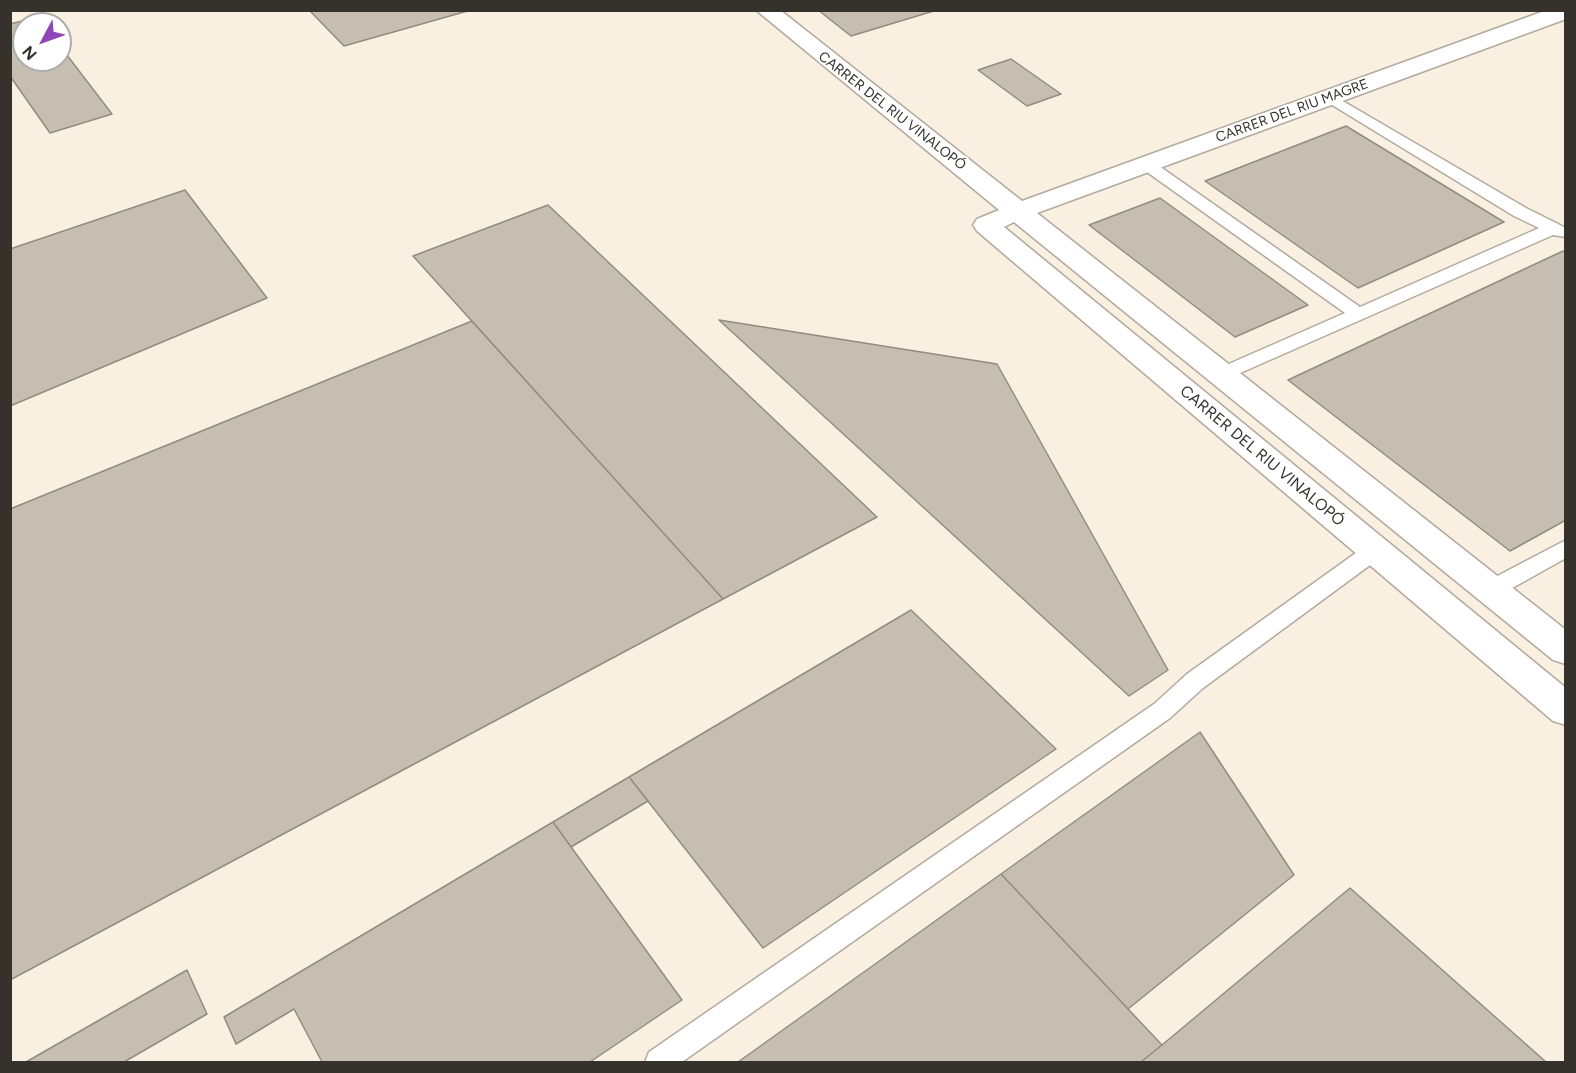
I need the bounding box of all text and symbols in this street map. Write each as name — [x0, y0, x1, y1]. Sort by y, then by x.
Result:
north arrow — [12, 12, 72, 72]
text: N — [18, 42, 41, 64]
street label: CARRER DEL RIU VINALOPÓ — [815, 48, 969, 174]
street label: CARRER DEL RIU MAGRE — [1214, 76, 1370, 146]
street label: CARRER DEL RIU VINALOPÓ — [1176, 381, 1348, 531]

